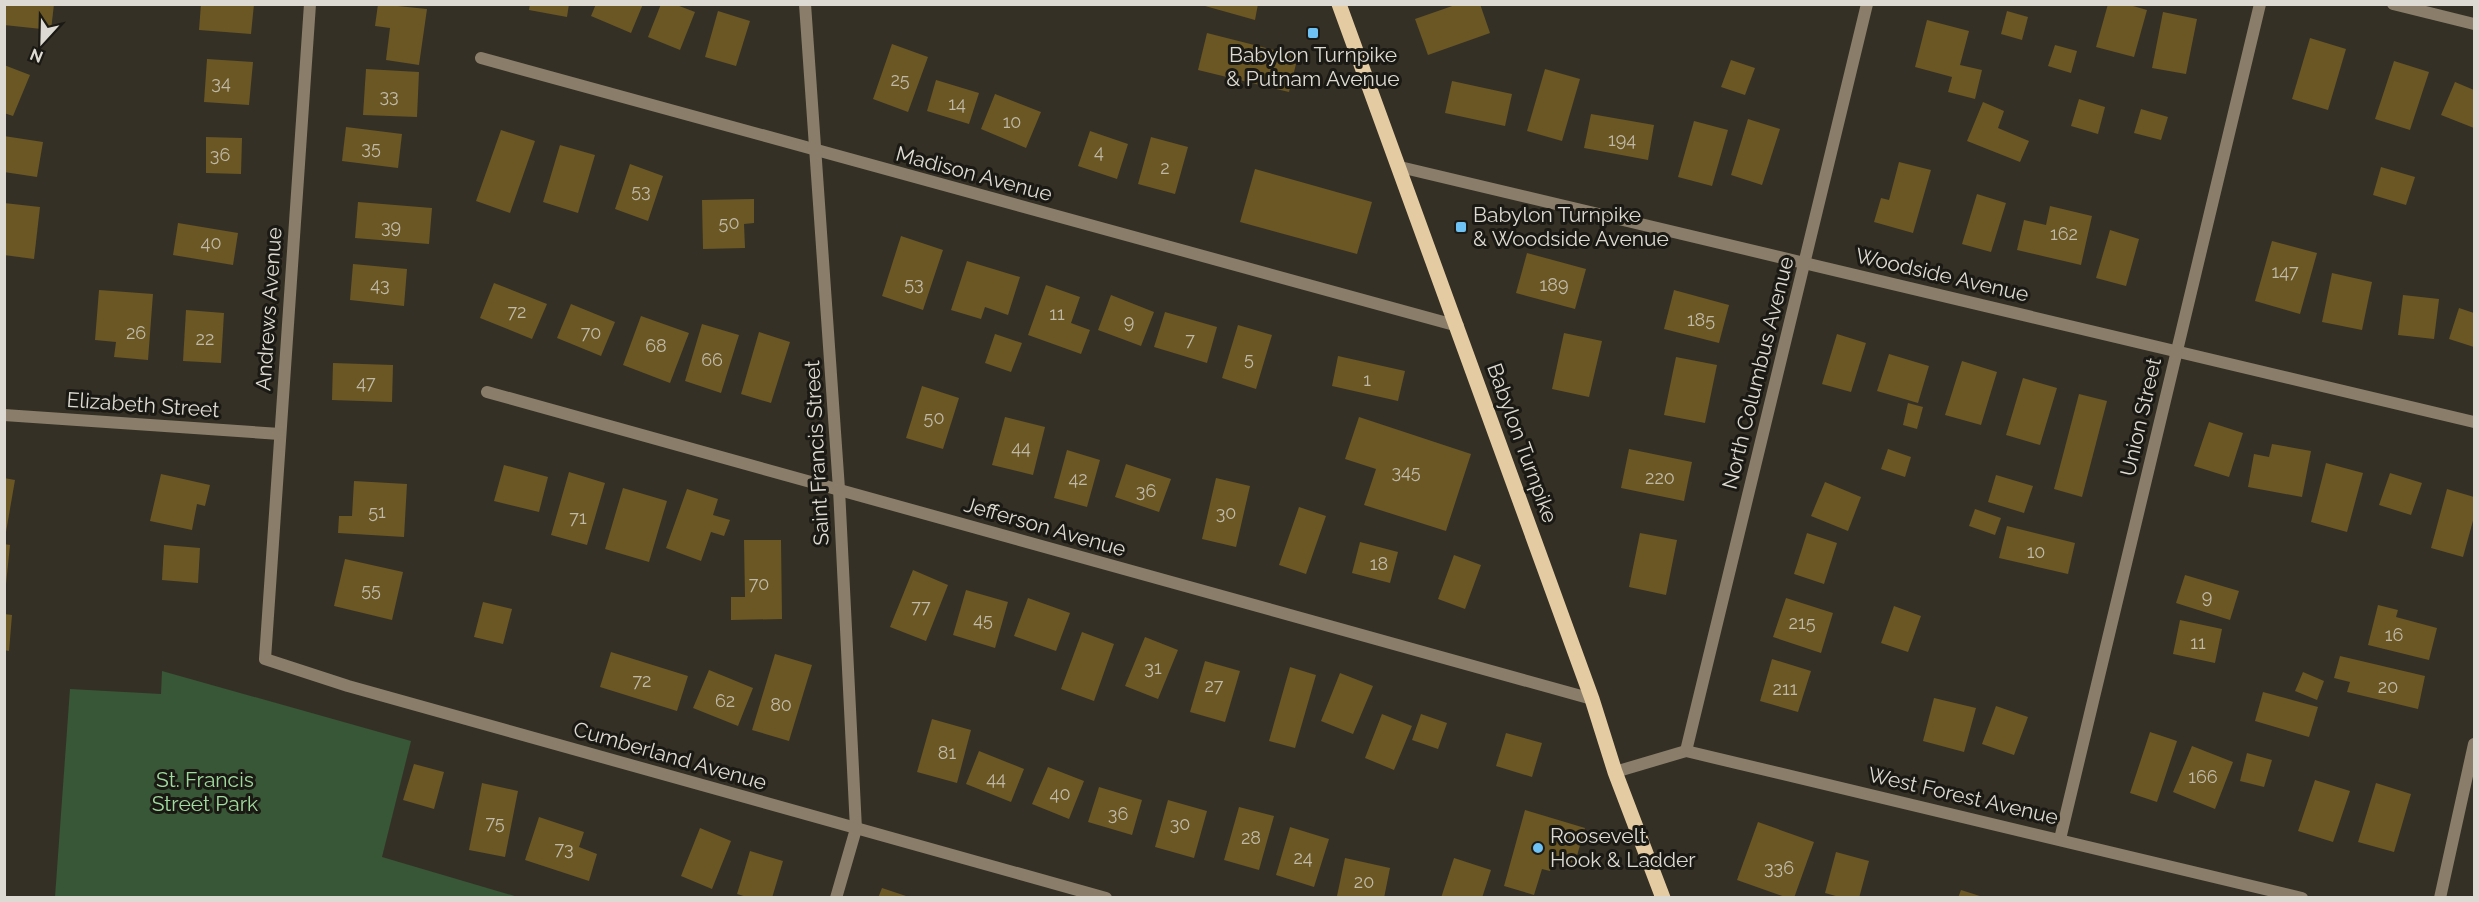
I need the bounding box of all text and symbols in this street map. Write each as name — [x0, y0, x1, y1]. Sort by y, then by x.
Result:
north arrow — [12, 12, 72, 72]
marker: Babylon Turnpike & Putnam Avenue — [1306, 26, 1320, 40]
place label: Babylon Turnpike & Putnam Avenue — [1226, 42, 1400, 91]
text: N — [27, 44, 46, 67]
house number: 25 — [890, 69, 910, 90]
house number: 34 — [211, 72, 231, 93]
house number: 33 — [379, 85, 399, 106]
house number: 14 — [948, 93, 966, 114]
house number: 10 — [1003, 111, 1021, 132]
house number: 194 — [1608, 129, 1636, 150]
house number: 35 — [361, 137, 381, 158]
street label: Madison Avenue — [893, 141, 1055, 206]
house number: 4 — [1094, 141, 1104, 162]
house number: 36 — [210, 144, 230, 165]
house number: 2 — [1160, 157, 1170, 178]
house number: 53 — [631, 180, 651, 201]
place label: Babylon Turnpike & Woodside Avenue — [1473, 202, 1669, 251]
house number: 50 — [719, 212, 739, 233]
house number: 39 — [381, 216, 401, 237]
marker: Babylon Turnpike & Woodside Avenue — [1454, 220, 1468, 234]
house number: 162 — [2050, 223, 2078, 244]
street label: Andrews Avenue — [250, 226, 287, 392]
house number: 40 — [201, 232, 221, 253]
street label: Woodside Avenue — [1853, 242, 2031, 307]
street label: North Columbus Avenue — [1716, 254, 1799, 492]
house number: 147 — [2271, 261, 2299, 282]
house number: 53 — [904, 273, 924, 294]
house number: 43 — [370, 274, 390, 295]
house number: 189 — [1540, 274, 1568, 295]
house number: 72 — [507, 301, 527, 322]
house number: 11 — [1049, 303, 1065, 324]
house number: 185 — [1687, 309, 1715, 330]
house number: 9 — [1124, 311, 1134, 332]
house number: 26 — [126, 322, 146, 343]
house number: 70 — [581, 322, 601, 343]
house number: 22 — [196, 328, 214, 349]
house number: 7 — [1185, 329, 1195, 350]
house number: 68 — [645, 335, 667, 356]
house number: 5 — [1244, 348, 1254, 369]
house number: 66 — [701, 349, 723, 370]
street label: Union Street — [2115, 355, 2166, 479]
street label: Saint Francis Street — [799, 360, 834, 546]
street label: Babylon Turnpike — [1482, 360, 1563, 526]
house number: 1 — [1363, 369, 1371, 390]
house number: 47 — [356, 372, 376, 393]
street label: Elizabeth Street — [66, 387, 220, 422]
house number: 50 — [924, 407, 944, 428]
house number: 44 — [1011, 437, 1031, 458]
house number: 345 — [1391, 461, 1421, 482]
house number: 220 — [1645, 467, 1675, 488]
house number: 42 — [1068, 468, 1088, 489]
house number: 36 — [1136, 480, 1156, 501]
street label: Jefferson Avenue — [961, 491, 1129, 562]
house number: 51 — [368, 501, 386, 522]
house number: 30 — [1216, 502, 1236, 523]
house number: 71 — [569, 507, 587, 528]
house number: 10 — [2027, 541, 2045, 562]
house number: 18 — [1370, 553, 1388, 574]
house number: 70 — [749, 573, 769, 594]
house number: 55 — [361, 579, 381, 600]
house number: 9 — [2202, 586, 2212, 607]
house number: 77 — [911, 596, 931, 617]
house number: 45 — [973, 609, 993, 630]
house number: 215 — [1789, 612, 1816, 633]
house number: 16 — [2385, 624, 2403, 645]
house number: 11 — [2190, 632, 2206, 653]
house number: 31 — [1144, 657, 1162, 678]
house number: 72 — [632, 670, 652, 691]
house number: 27 — [1204, 675, 1224, 696]
house number: 20 — [2378, 676, 2398, 697]
house number: 211 — [1773, 678, 1798, 699]
house number: 62 — [715, 690, 735, 711]
house number: 80 — [770, 694, 792, 715]
street label: Cumberland Avenue — [571, 716, 770, 795]
house number: 81 — [938, 742, 956, 763]
street label: West Forest Avenue — [1866, 761, 2061, 830]
house number: 166 — [2188, 766, 2218, 787]
park label: St. Francis Street Park — [152, 767, 258, 816]
house number: 44 — [986, 768, 1006, 789]
house number: 40 — [1050, 783, 1070, 804]
house number: 36 — [1108, 803, 1128, 824]
house number: 75 — [485, 812, 505, 833]
house number: 30 — [1170, 813, 1190, 834]
place label: Roosevelt Hook & Ladder — [1550, 823, 1696, 872]
house number: 28 — [1241, 827, 1261, 848]
house number: 73 — [554, 838, 574, 859]
marker: Roosevelt Hook & Ladder — [1531, 841, 1545, 855]
house number: 24 — [1293, 847, 1313, 868]
house number: 336 — [1764, 857, 1794, 878]
house number: 20 — [1354, 871, 1374, 892]

